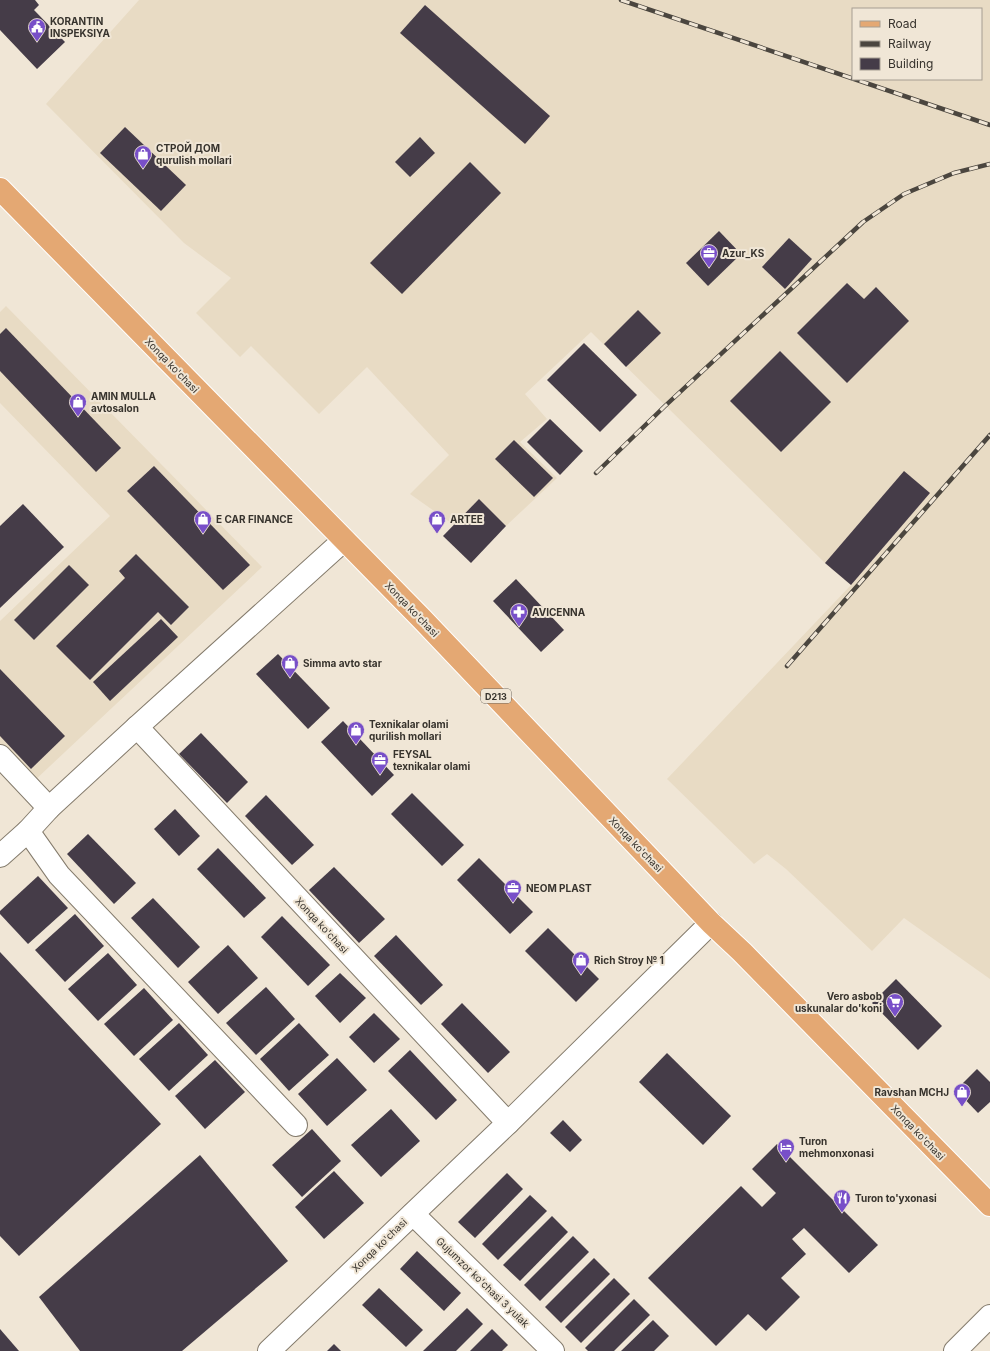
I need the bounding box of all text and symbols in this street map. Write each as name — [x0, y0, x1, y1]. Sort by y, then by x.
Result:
legend — [852, 8, 982, 80]
place label: KORANTIN INSPEKSIYA — [50, 15, 111, 39]
text: Road — [888, 16, 917, 31]
public building icon: KORANTIN INSPEKSIYA — [27, 17, 47, 42]
text: Railway — [888, 36, 932, 51]
text: Building — [888, 56, 933, 71]
place label: СТРОЙ ДОМ qurulish mollari — [156, 141, 232, 166]
shop icon: СТРОЙ ДОМ qurulish mollari — [133, 144, 153, 169]
office icon: Azur_KS — [699, 243, 719, 268]
place label: Azur_KS — [722, 247, 765, 259]
street label: Xonqa ko'chasi — [143, 335, 201, 395]
place label: AMIN MULLA avtosalon — [91, 390, 157, 414]
shop icon: AMIN MULLA avtosalon — [68, 392, 88, 417]
shop icon: E CAR FINANCE — [193, 509, 213, 534]
shop icon: ARTEE — [427, 509, 447, 534]
place label: E CAR FINANCE — [216, 513, 293, 525]
place label: ARTEE — [450, 513, 483, 525]
street label: Xonqa ko'chasi — [383, 579, 441, 639]
pharmacy icon: AVICENNA — [509, 602, 529, 627]
place label: AVICENNA — [532, 606, 586, 618]
shop icon: Simma avto star — [280, 653, 300, 678]
place label: Simma avto star — [303, 657, 382, 669]
road number: D213 — [481, 689, 511, 703]
place label: Texnikalar olami qurilish mollari — [369, 718, 449, 742]
shop icon: Texnikalar olami qurilish mollari — [346, 720, 366, 745]
place label: FEYSAL texnikalar olami — [393, 748, 470, 772]
office icon: FEYSAL texnikalar olami — [370, 750, 390, 775]
street label: Xonqa ko'chasi — [607, 814, 665, 874]
office icon: NEOM PLAST — [503, 878, 523, 903]
place label: NEOM PLAST — [526, 882, 592, 894]
street label: Xonqa ko'chasi — [293, 895, 351, 955]
shop icon: Rich Stroy № 1 — [571, 950, 591, 975]
place label: Rich Stroy № 1 — [594, 954, 664, 967]
place label: Vero asbob uskunalar do'koni — [795, 990, 882, 1014]
supermarket icon: Vero asbob uskunalar do'koni — [885, 992, 905, 1017]
shop icon: Ravshan MCHJ — [952, 1082, 972, 1107]
place label: Ravshan MCHJ — [875, 1086, 949, 1098]
street label: Xonqa ko'chasi — [889, 1102, 947, 1162]
place label: Turon mehmonxonasi — [799, 1135, 874, 1159]
hotel icon: Turon mehmonxonasi — [776, 1137, 796, 1162]
restaurant icon: Turon to'yxonasi — [832, 1188, 852, 1213]
place label: Turon to'yxonasi — [855, 1192, 937, 1205]
street label: Xonqa ko'chasi — [349, 1216, 409, 1274]
street label: Gujumzor ko'chasi 3 yulak — [434, 1235, 532, 1330]

